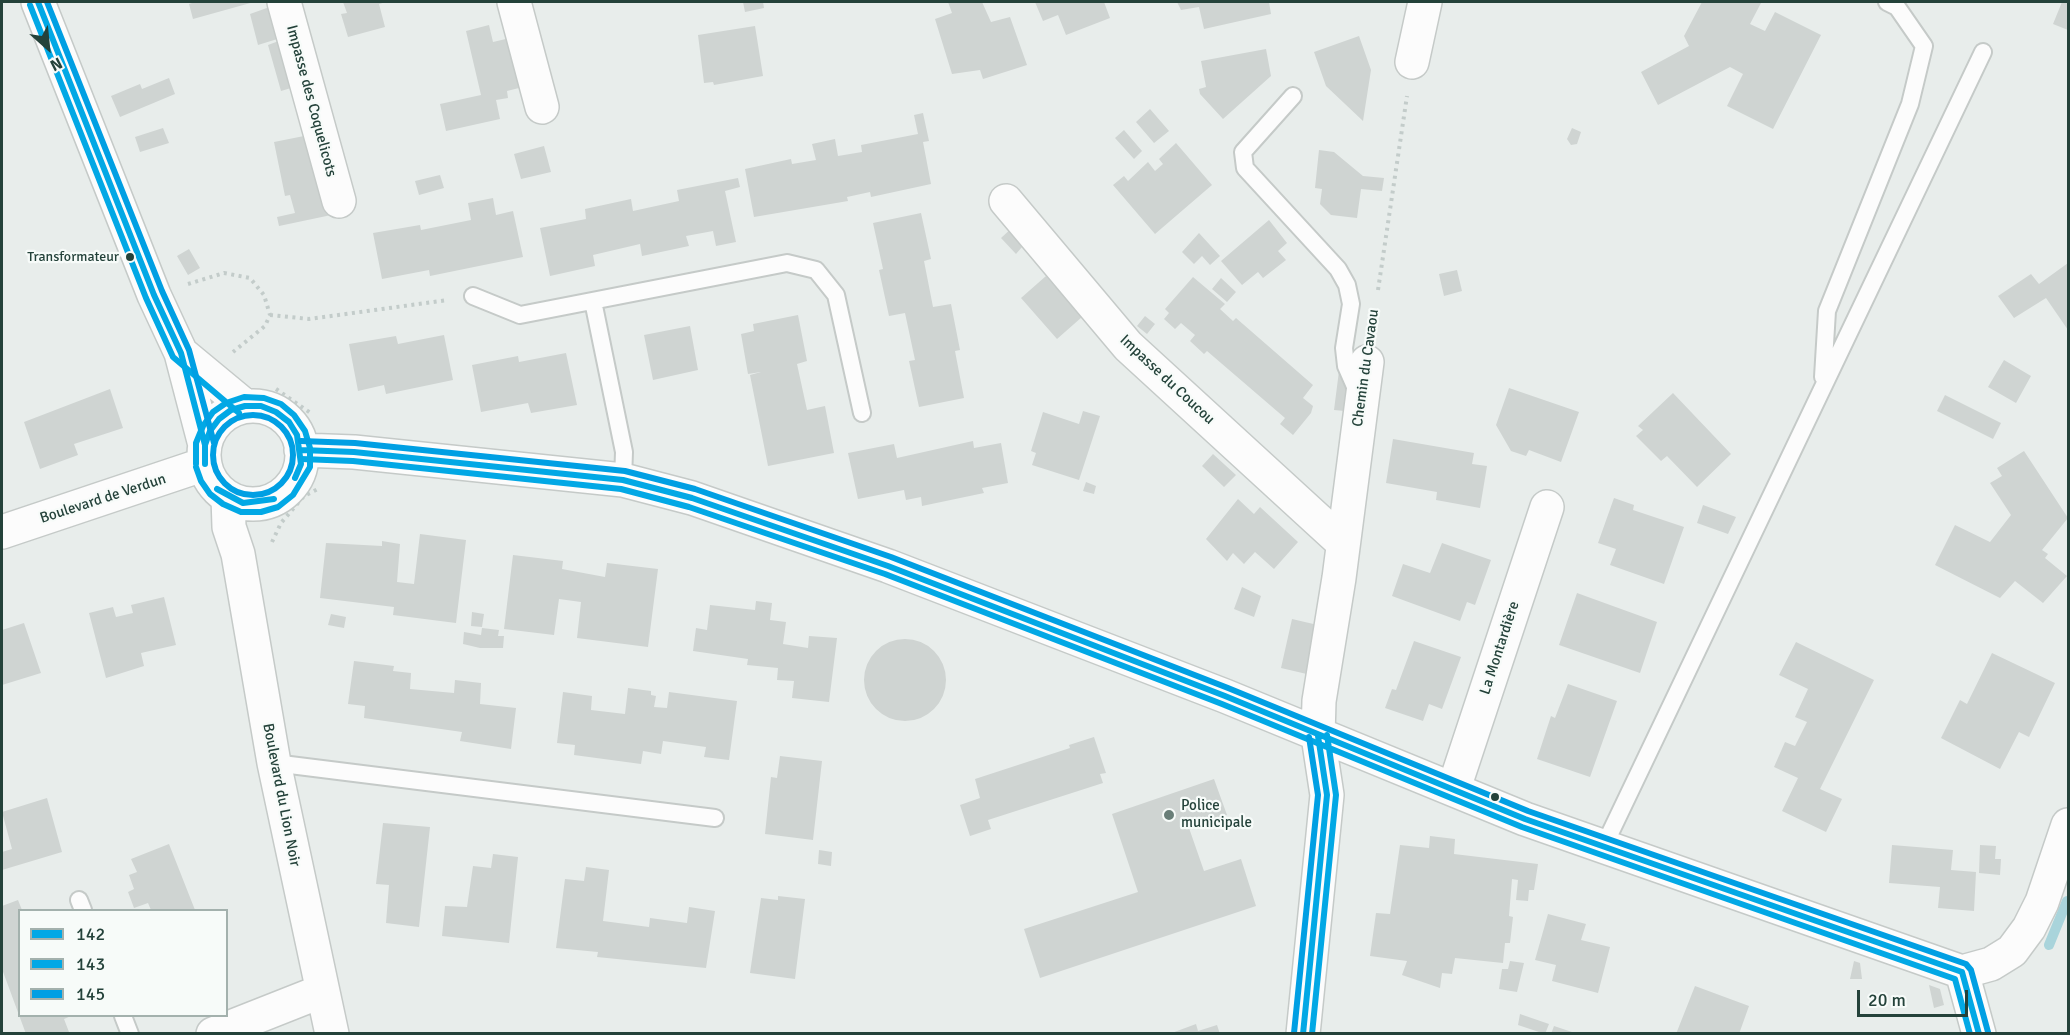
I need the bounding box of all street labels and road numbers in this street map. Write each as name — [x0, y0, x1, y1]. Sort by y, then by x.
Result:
street label: Impasse des Coquelicots — [282, 23, 340, 179]
street label: Chemin du Cavaou — [1349, 308, 1383, 428]
street label: Impasse du Coucou — [1116, 331, 1218, 429]
street label: Boulevard de Verdun — [38, 470, 168, 528]
street label: La Montardière — [1476, 599, 1524, 697]
street label: Boulevard du Lion Noir — [258, 722, 304, 868]

